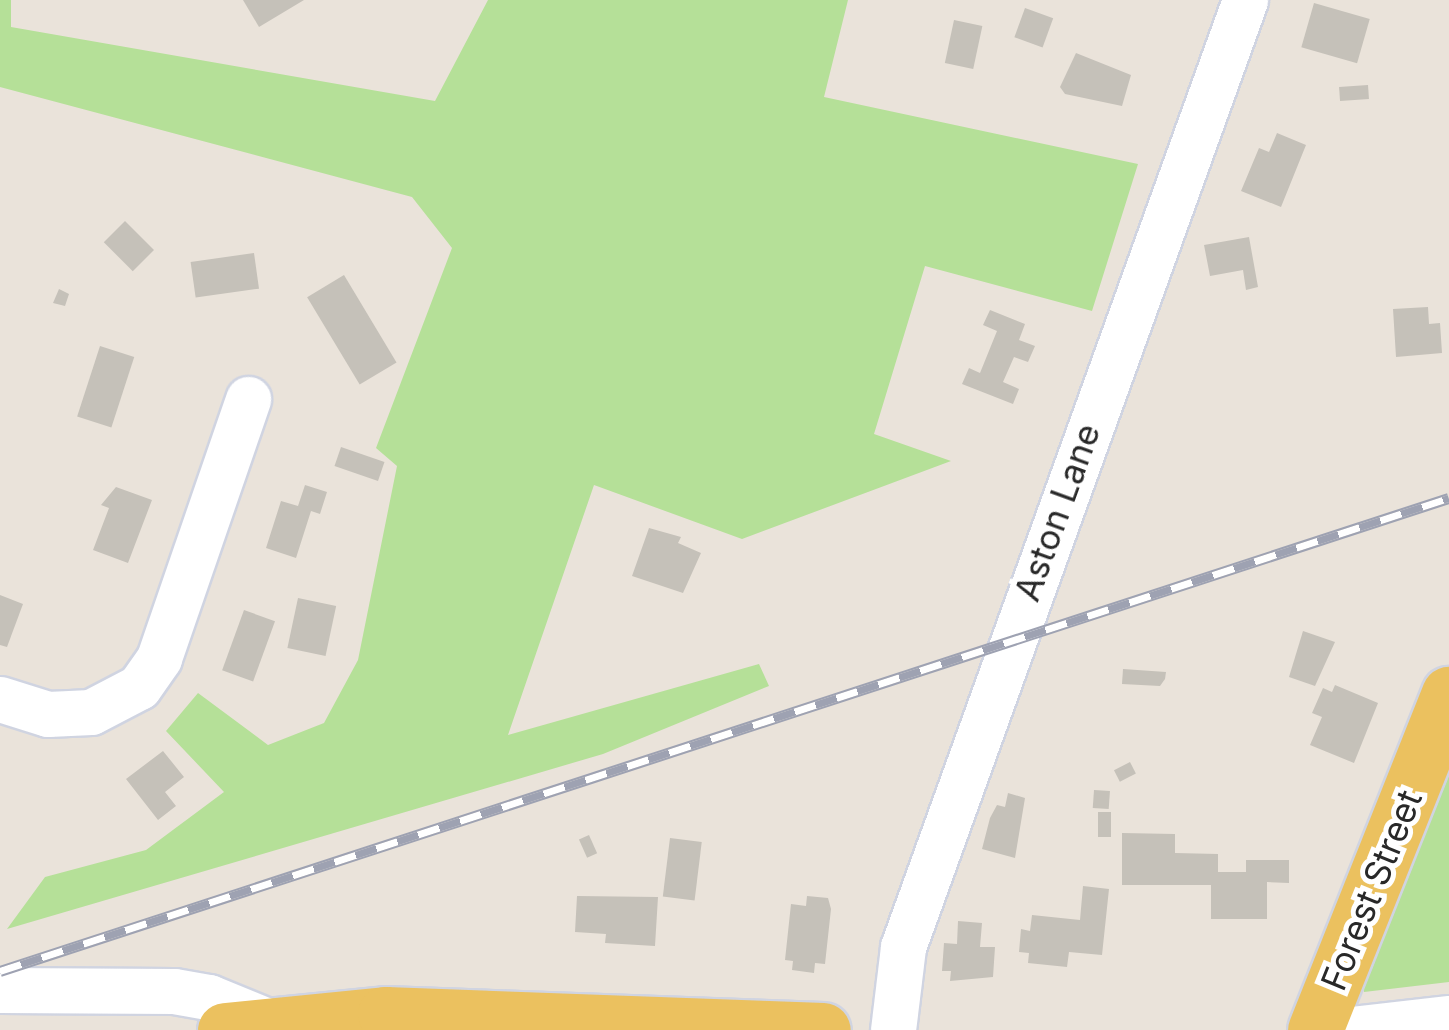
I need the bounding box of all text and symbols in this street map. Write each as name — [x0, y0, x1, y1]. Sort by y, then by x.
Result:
street label: Aston Lane — [1005, 418, 1109, 606]
street label: Forest Street — [1312, 784, 1430, 996]

